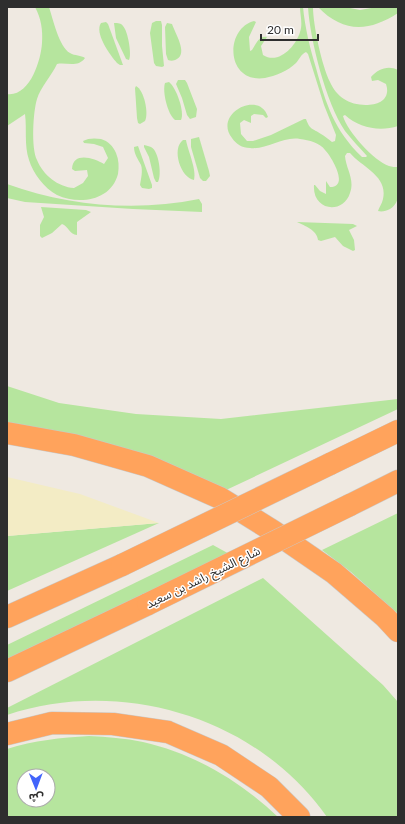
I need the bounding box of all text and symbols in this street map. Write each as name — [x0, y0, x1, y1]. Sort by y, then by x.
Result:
scale bar — [261, 16, 318, 42]
text: 20 m — [267, 22, 294, 37]
street label: شارع الشيخ راشد بن سعيد — [143, 543, 264, 613]
north arrow — [16, 768, 56, 808]
text: ش — [29, 791, 44, 805]

